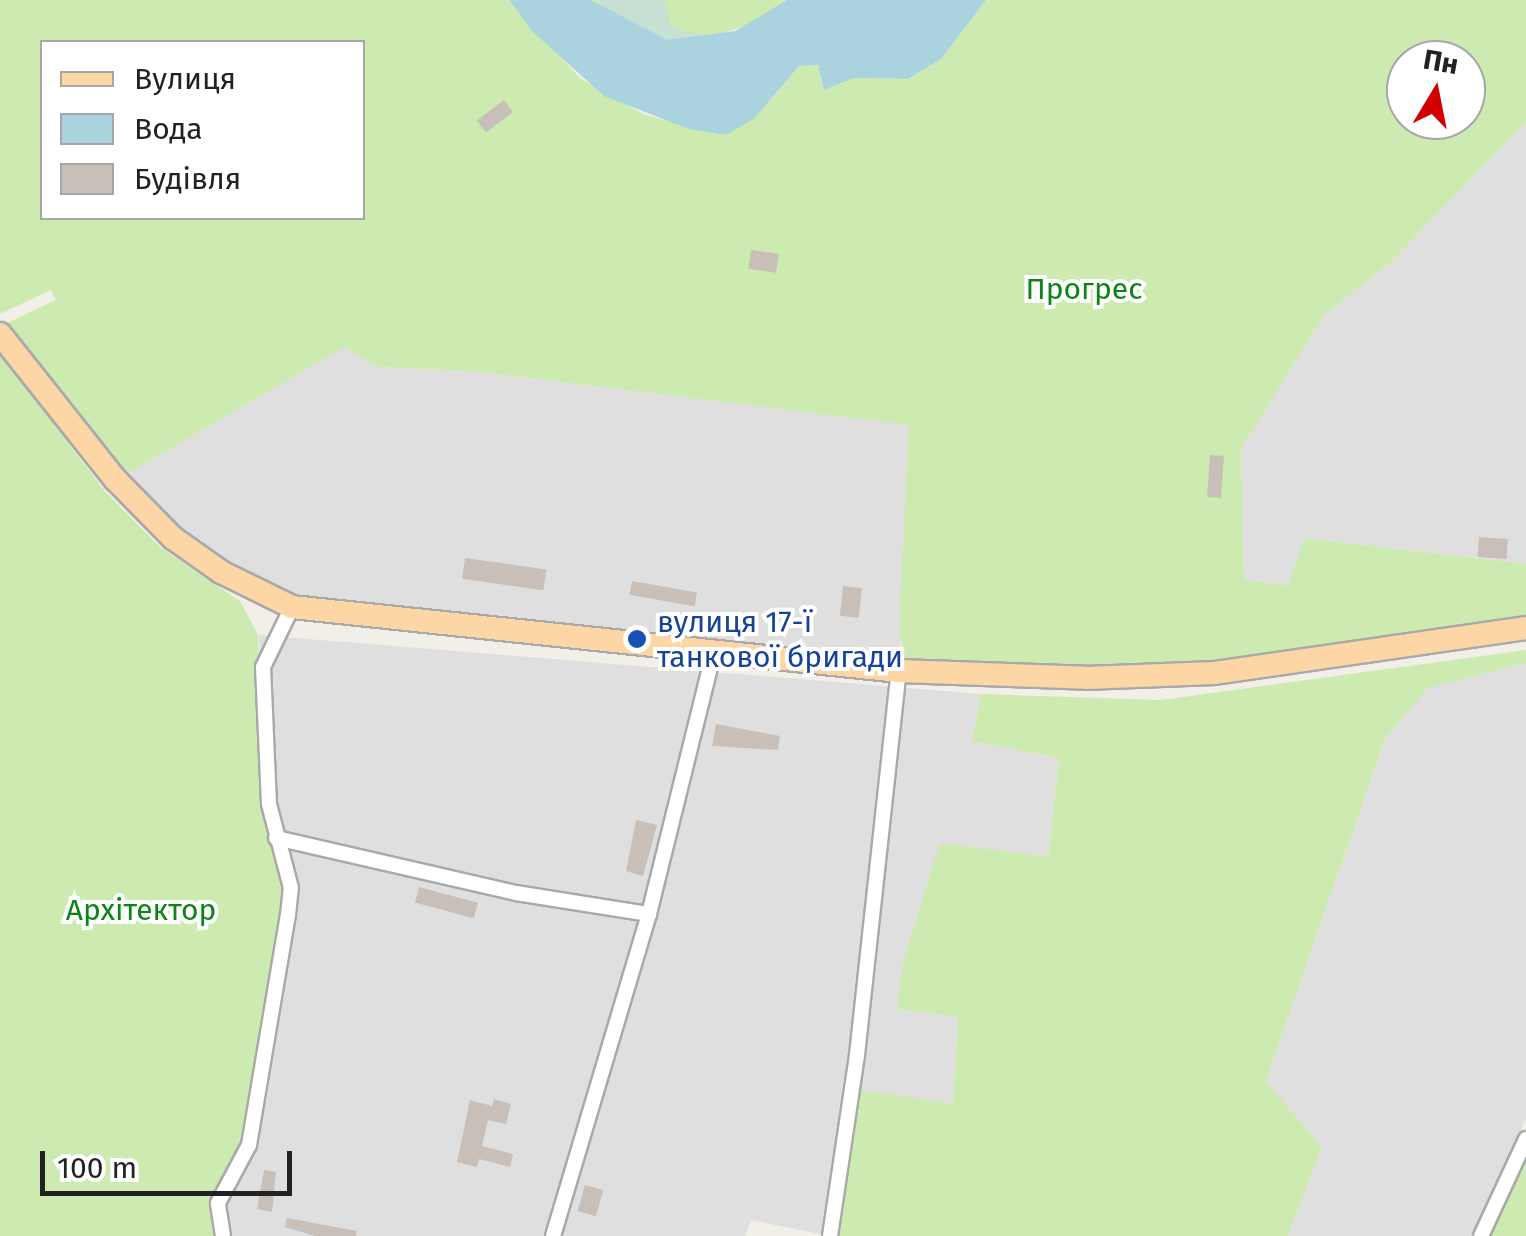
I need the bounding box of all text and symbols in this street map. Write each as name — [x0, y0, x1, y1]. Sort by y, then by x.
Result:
legend — [40, 40, 365, 220]
north arrow — [1386, 40, 1486, 140]
text: Пн — [1421, 43, 1461, 81]
text: Вулиця — [134, 61, 236, 97]
text: Вода — [134, 111, 203, 147]
text: Будівля — [134, 161, 241, 197]
park label: Прогрес — [1026, 271, 1142, 307]
place label: вулиця 17-ї танкової бригади — [657, 604, 903, 674]
marker: вулиця 17-ї танкової бригади — [626, 628, 648, 650]
park label: Архітектор — [66, 892, 216, 928]
scale bar — [45, 1131, 298, 1193]
text: 100 m — [57, 1150, 137, 1186]

